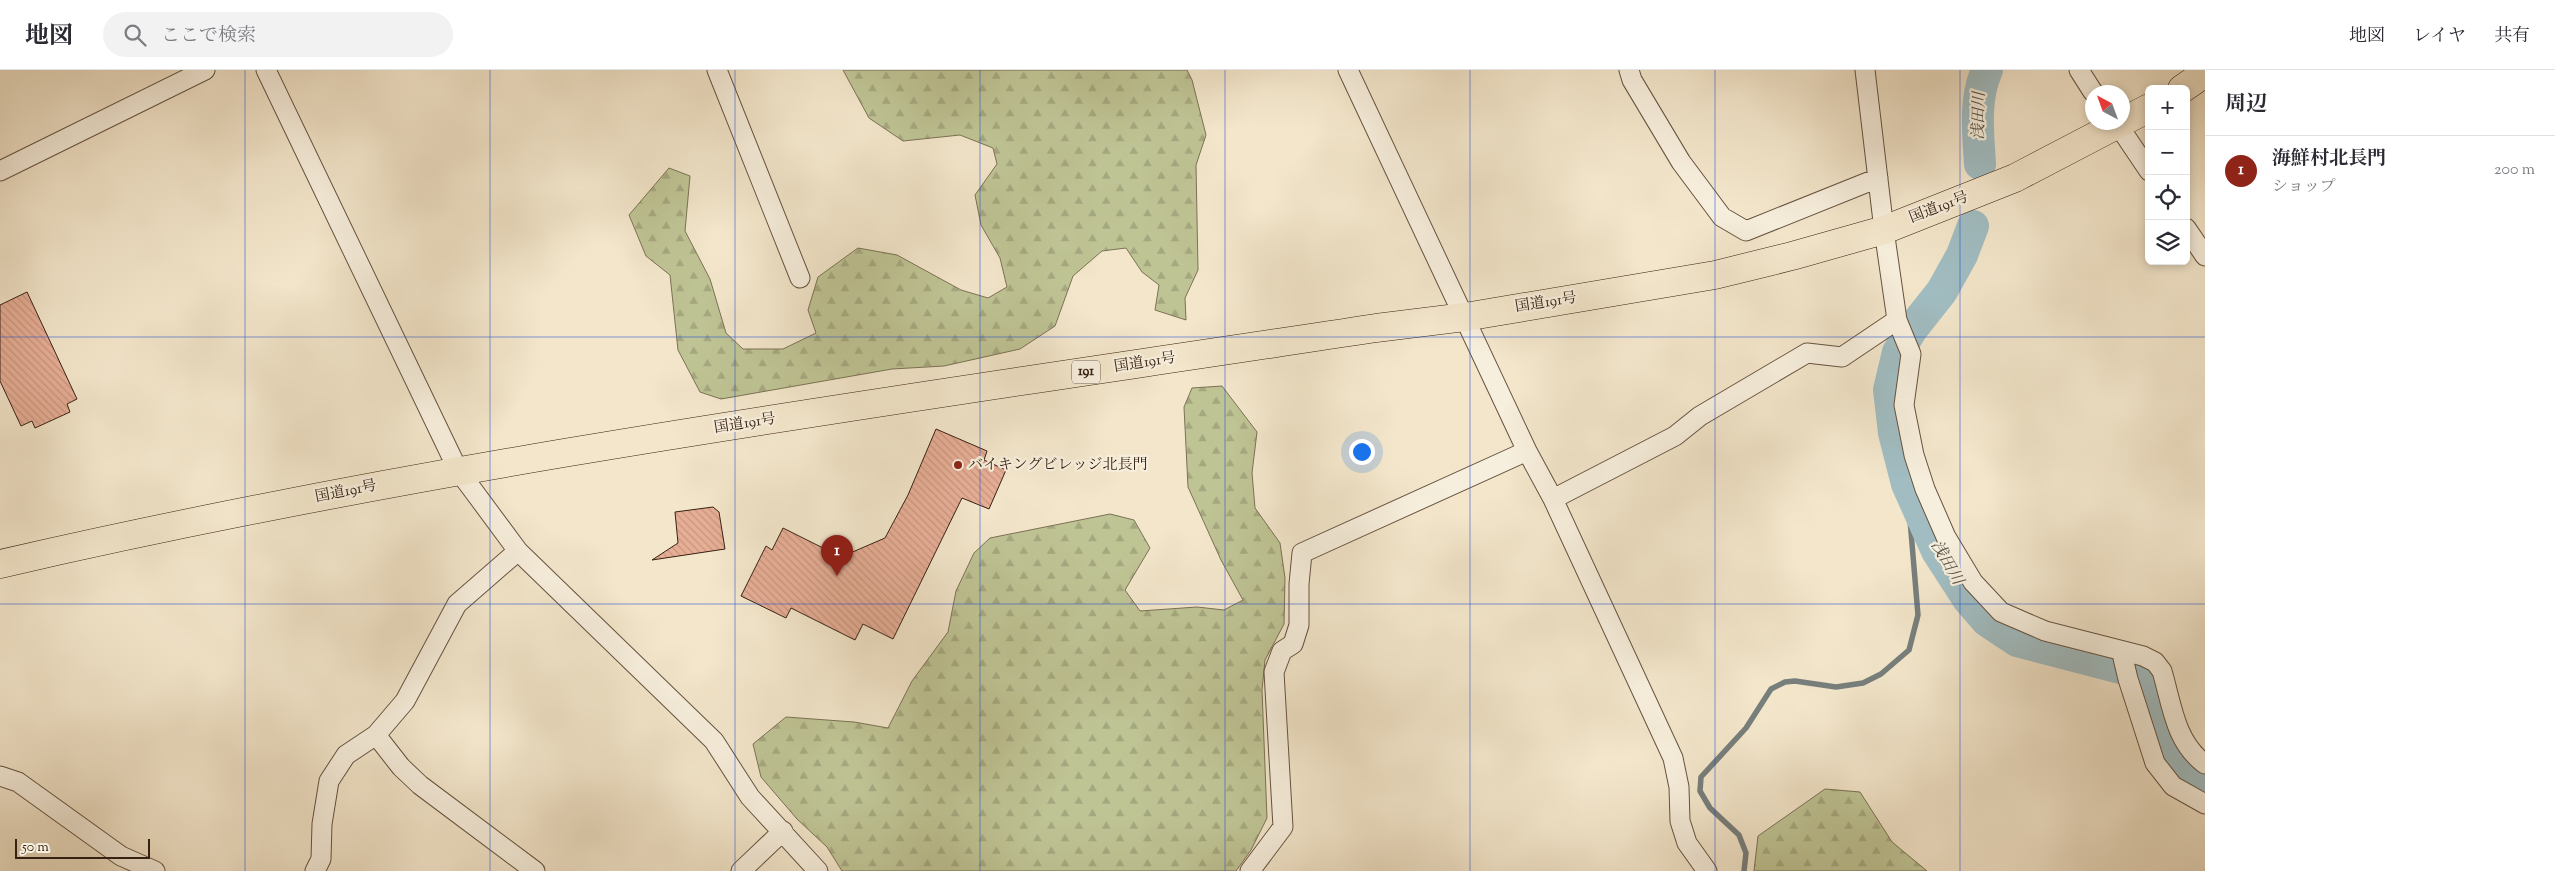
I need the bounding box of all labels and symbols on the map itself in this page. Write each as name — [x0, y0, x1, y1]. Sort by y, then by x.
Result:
north arrow — [2085, 85, 2130, 130]
water label: 浅田川 — [1968, 90, 1992, 140]
street label: 国道191号 — [1906, 187, 1972, 229]
street label: 国道191号 — [1514, 288, 1578, 318]
street label: 国道191号 — [1113, 348, 1177, 378]
road number: 191 — [1072, 360, 1100, 384]
street label: 国道191号 — [713, 409, 777, 439]
your location — [1349, 439, 1375, 465]
place label: バイキングビレッジ北長門 — [968, 455, 1147, 476]
marker: バイキングビレッジ北長門 — [952, 459, 964, 471]
street label: 国道191号 — [313, 476, 379, 508]
pin: 1 — [821, 535, 853, 576]
water label: 浅田川 — [1924, 536, 1969, 591]
scale bar — [15, 836, 150, 859]

